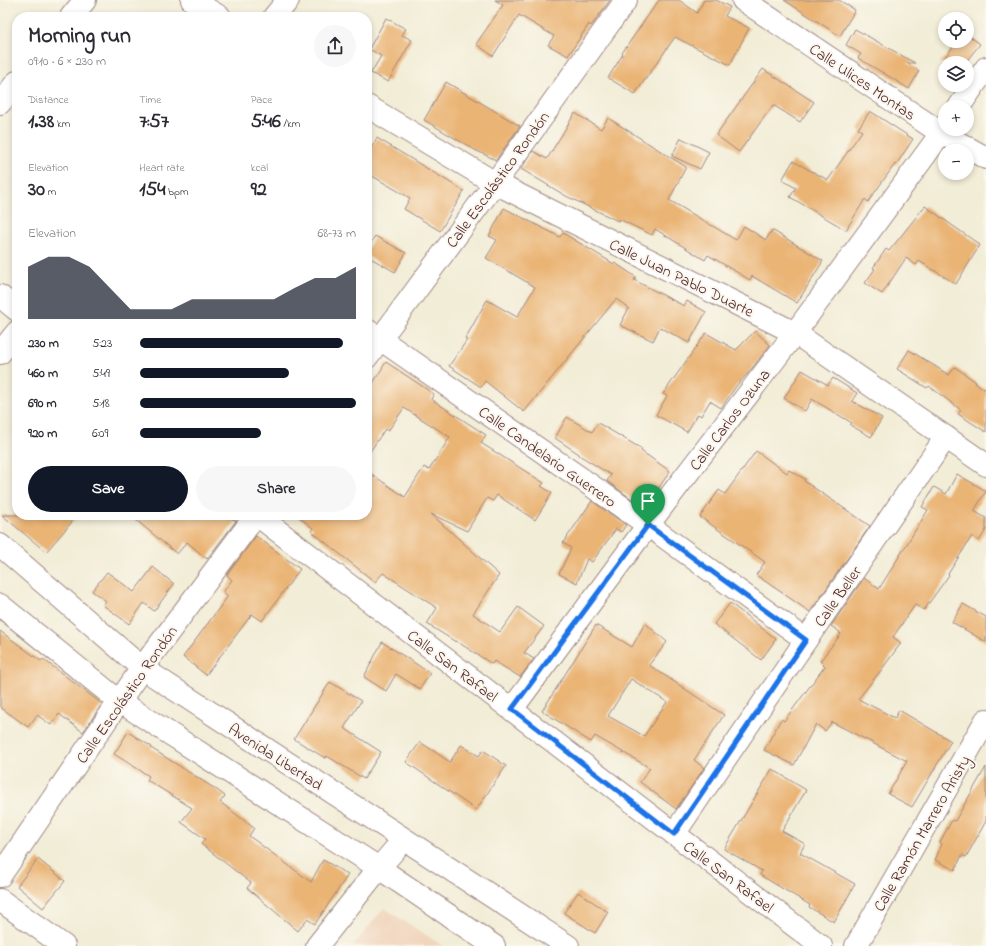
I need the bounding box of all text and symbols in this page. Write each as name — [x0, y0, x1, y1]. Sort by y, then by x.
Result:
map controls — [938, 12, 974, 180]
button: locate — [938, 12, 974, 48]
text: Morning run — [28, 21, 131, 53]
button: share — [314, 25, 356, 67]
street label: Calle Ulices Montas — [804, 38, 920, 127]
text: 09:10 · 6 × 230 m — [28, 52, 106, 71]
button: layers — [938, 56, 974, 92]
text: Distance — [28, 92, 69, 108]
text: Time — [139, 92, 161, 108]
text: Pace — [251, 92, 272, 108]
button: + — [938, 100, 974, 136]
street label: Calle Escolástico Rondón — [441, 107, 556, 253]
text: 1.38 — [28, 108, 54, 137]
text: 7:57 — [139, 108, 169, 137]
text: 5:46 — [251, 108, 281, 137]
text: km — [54, 116, 70, 132]
text: /km — [281, 116, 300, 132]
button: − — [938, 144, 974, 180]
text: Elevation — [28, 160, 68, 176]
text: Heart rate — [139, 160, 184, 176]
text: kcal — [251, 160, 268, 176]
text: 30 — [28, 176, 45, 205]
text: 154 — [139, 176, 165, 205]
text: 92 — [251, 176, 267, 205]
text: m — [45, 184, 56, 200]
text: bpm — [165, 184, 188, 200]
text: Elevation — [28, 224, 76, 243]
text: 68–73 m — [318, 224, 356, 243]
street label: Calle Juan Pablo Duarte — [605, 233, 758, 325]
text: 230 m — [28, 334, 59, 353]
text: 5:23 — [92, 334, 112, 353]
text: 460 m — [28, 364, 58, 383]
text: 5:49 — [92, 364, 110, 383]
street label: Calle Carlos Ozuna — [684, 364, 777, 476]
text: 690 m — [28, 394, 57, 413]
text: 5:18 — [92, 394, 110, 413]
street label: Calle Candelario Guerrero — [473, 401, 621, 514]
text: 920 m — [28, 424, 57, 443]
text: 6:09 — [92, 424, 108, 443]
button: Save — [28, 466, 188, 512]
button: Share — [196, 466, 356, 512]
pin — [631, 484, 665, 525]
icon: arrive — [637, 490, 659, 512]
street label: Calle Beller — [809, 562, 868, 632]
street label: Calle Escolástico Rondón — [71, 621, 184, 769]
street label: Calle San Rafael — [401, 624, 502, 709]
street label: Avenida Libertad — [223, 718, 327, 797]
street label: Calle Ramón Marrero Aristy — [868, 751, 977, 917]
street label: Calle San Rafael — [677, 835, 778, 920]

